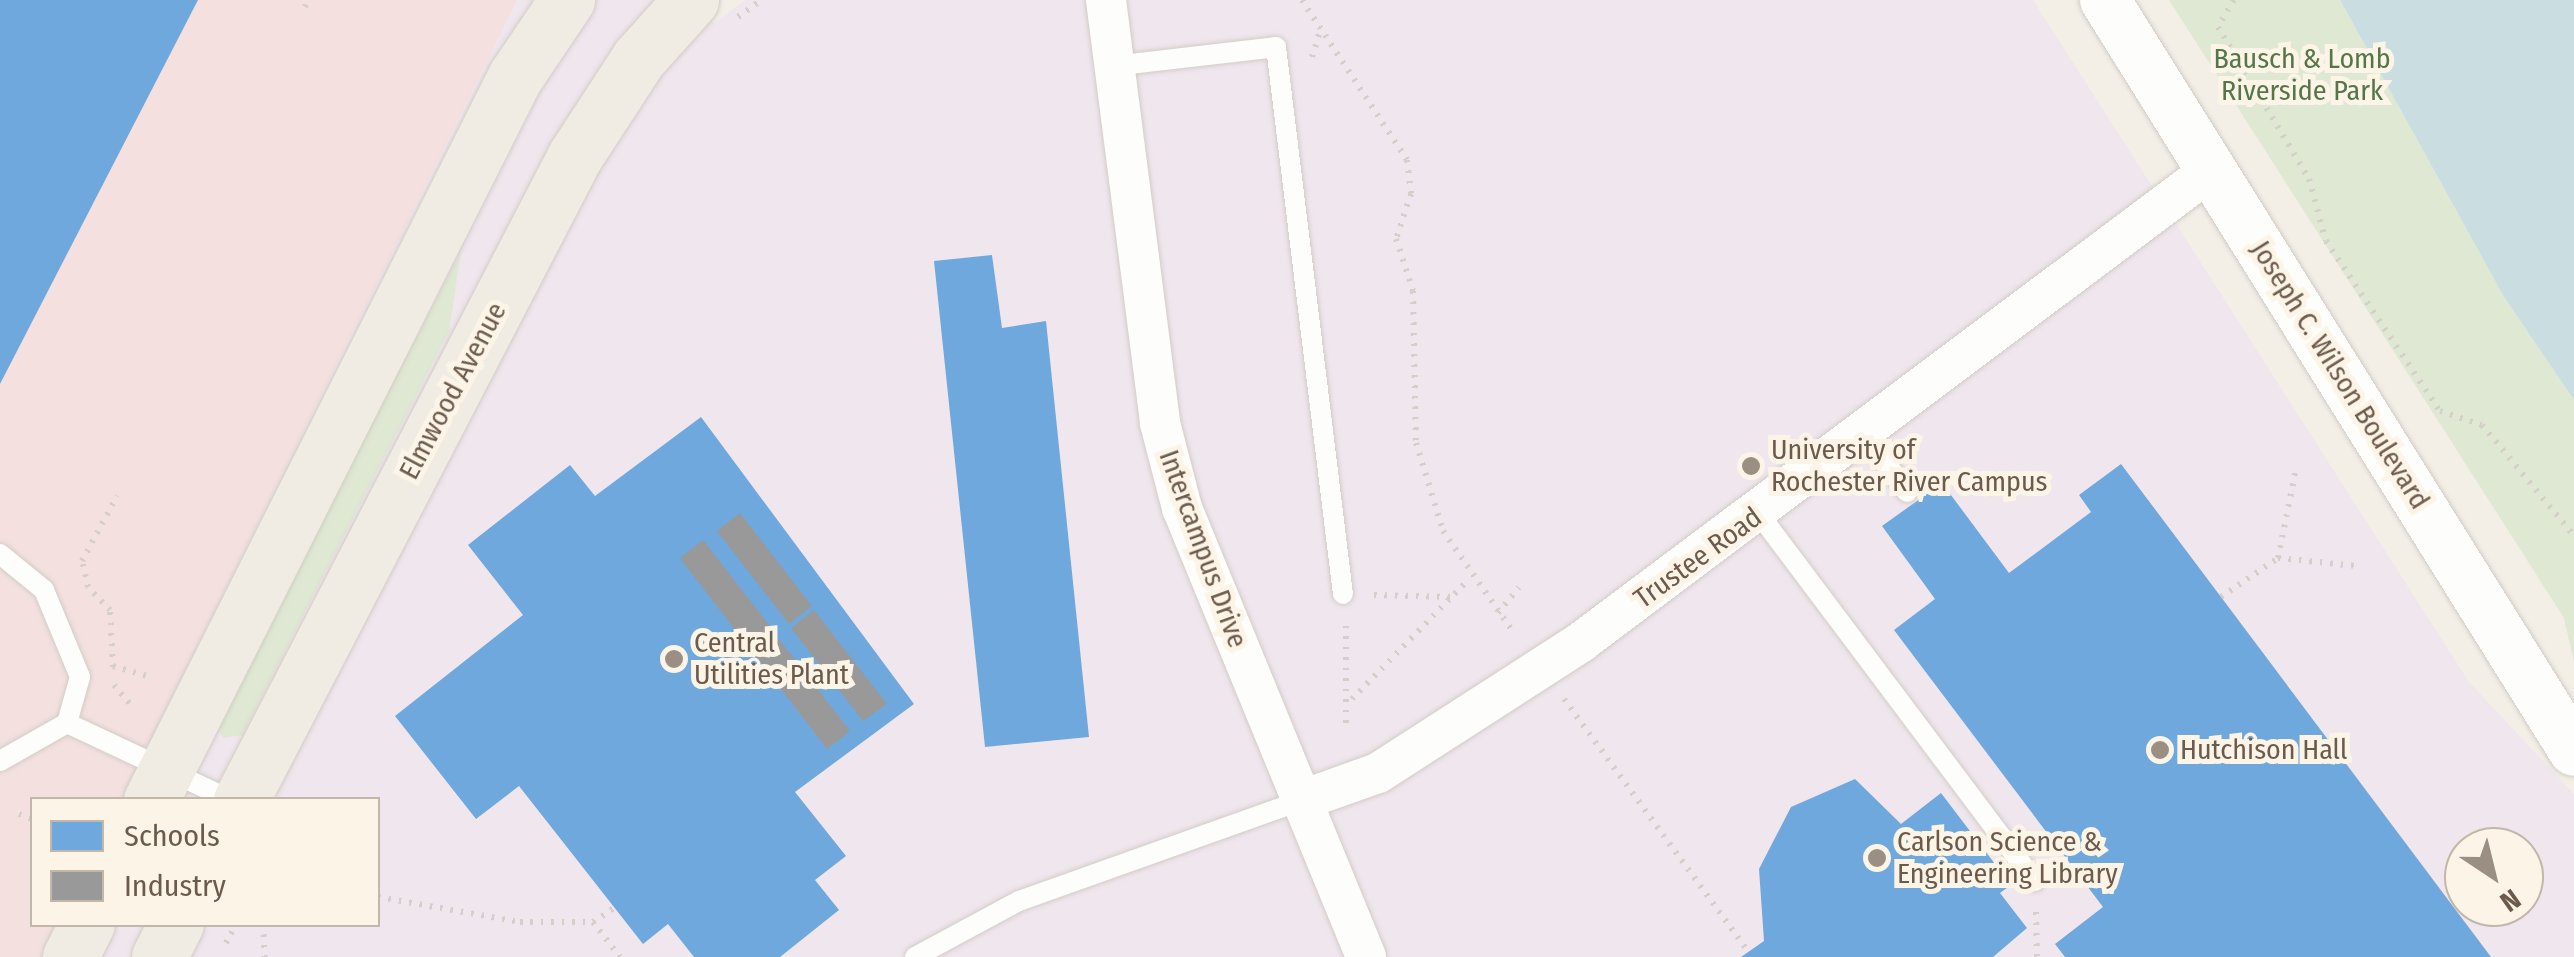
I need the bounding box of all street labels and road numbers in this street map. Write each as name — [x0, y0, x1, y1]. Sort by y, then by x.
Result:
street label: Joseph C. Wilson Boulevard — [2244, 235, 2436, 515]
street label: Elmwood Avenue — [392, 297, 514, 485]
street label: Intercampus Drive — [1152, 446, 1254, 652]
street label: Trustee Road — [1628, 500, 1768, 616]

